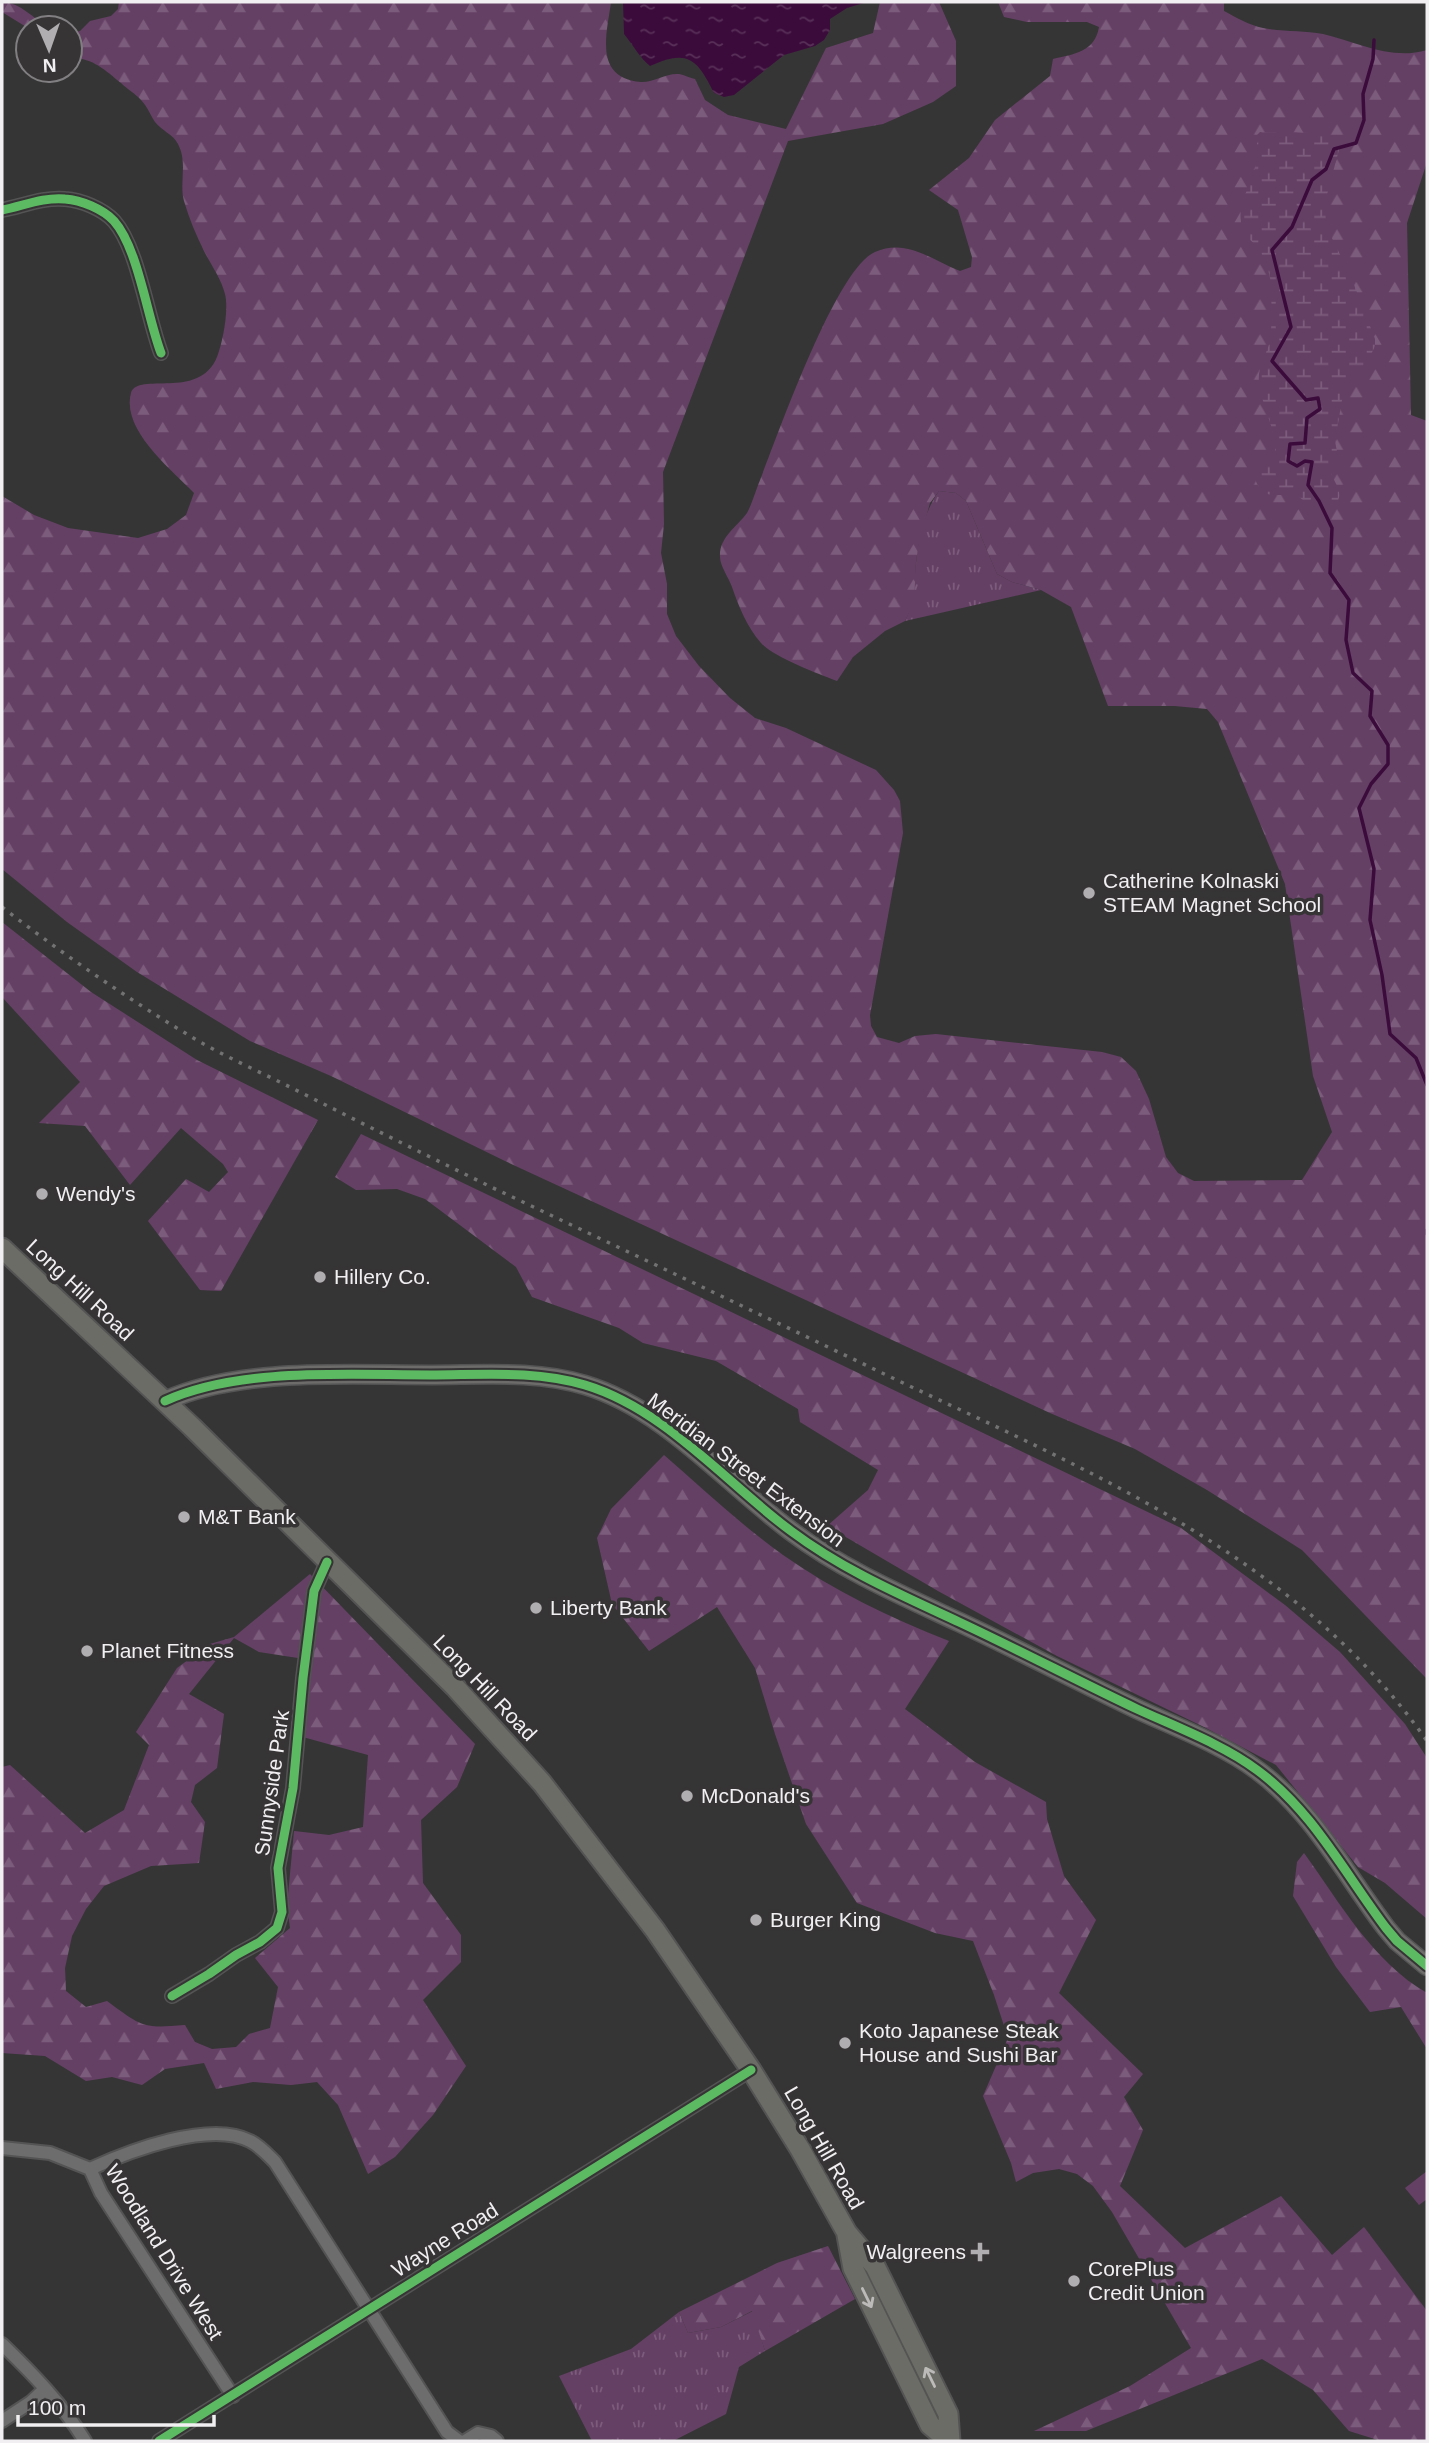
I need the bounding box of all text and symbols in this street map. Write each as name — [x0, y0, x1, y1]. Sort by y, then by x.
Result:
north arrow — [14, 14, 84, 84]
text: N — [42, 55, 57, 76]
place label: Catherine Kolnaski STEAM Magnet School — [1103, 869, 1321, 916]
marker: Catherine Kolnaski STEAM Magnet School — [1081, 885, 1097, 901]
place label: Wendy's — [56, 1182, 136, 1205]
marker: Wendy's — [34, 1186, 50, 1202]
street label: Long Hill Road — [22, 1234, 139, 1345]
place label: Hillery Co. — [334, 1265, 431, 1288]
marker: Hillery Co. — [312, 1269, 328, 1285]
street label: Meridian Street Extension — [643, 1388, 849, 1551]
place label: M&T Bank — [198, 1505, 296, 1528]
marker: M&T Bank — [176, 1509, 192, 1525]
place label: Liberty Bank — [550, 1596, 667, 1619]
marker: Liberty Bank — [528, 1600, 544, 1616]
street label: Long Hill Road — [429, 1630, 541, 1745]
place label: Planet Fitness — [101, 1639, 234, 1662]
marker: Planet Fitness — [79, 1643, 95, 1659]
street label: Sunnyside Park — [250, 1708, 293, 1857]
place label: McDonald's — [701, 1784, 810, 1807]
marker: McDonald's — [679, 1788, 695, 1804]
place label: Burger King — [770, 1908, 881, 1931]
marker: Burger King — [748, 1912, 764, 1928]
place label: Koto Japanese Steak House and Sushi Bar — [859, 2019, 1059, 2066]
marker: Koto Japanese Steak House and Sushi Bar — [837, 2035, 853, 2051]
street label: Long Hill Road — [780, 2082, 869, 2213]
street label: Woodland Drive West — [101, 2160, 228, 2344]
street label: Wayne Road — [387, 2198, 502, 2281]
place label: Walgreens — [866, 2240, 966, 2263]
marker: Walgreens — [972, 2244, 988, 2260]
place label: CorePlus Credit Union — [1088, 2257, 1205, 2304]
marker: CorePlus Credit Union — [1066, 2273, 1082, 2289]
one-way arrow — [861, 2287, 875, 2308]
one-way arrow — [922, 2367, 936, 2388]
scale bar — [18, 2384, 214, 2428]
text: 100 m — [28, 2396, 86, 2419]

